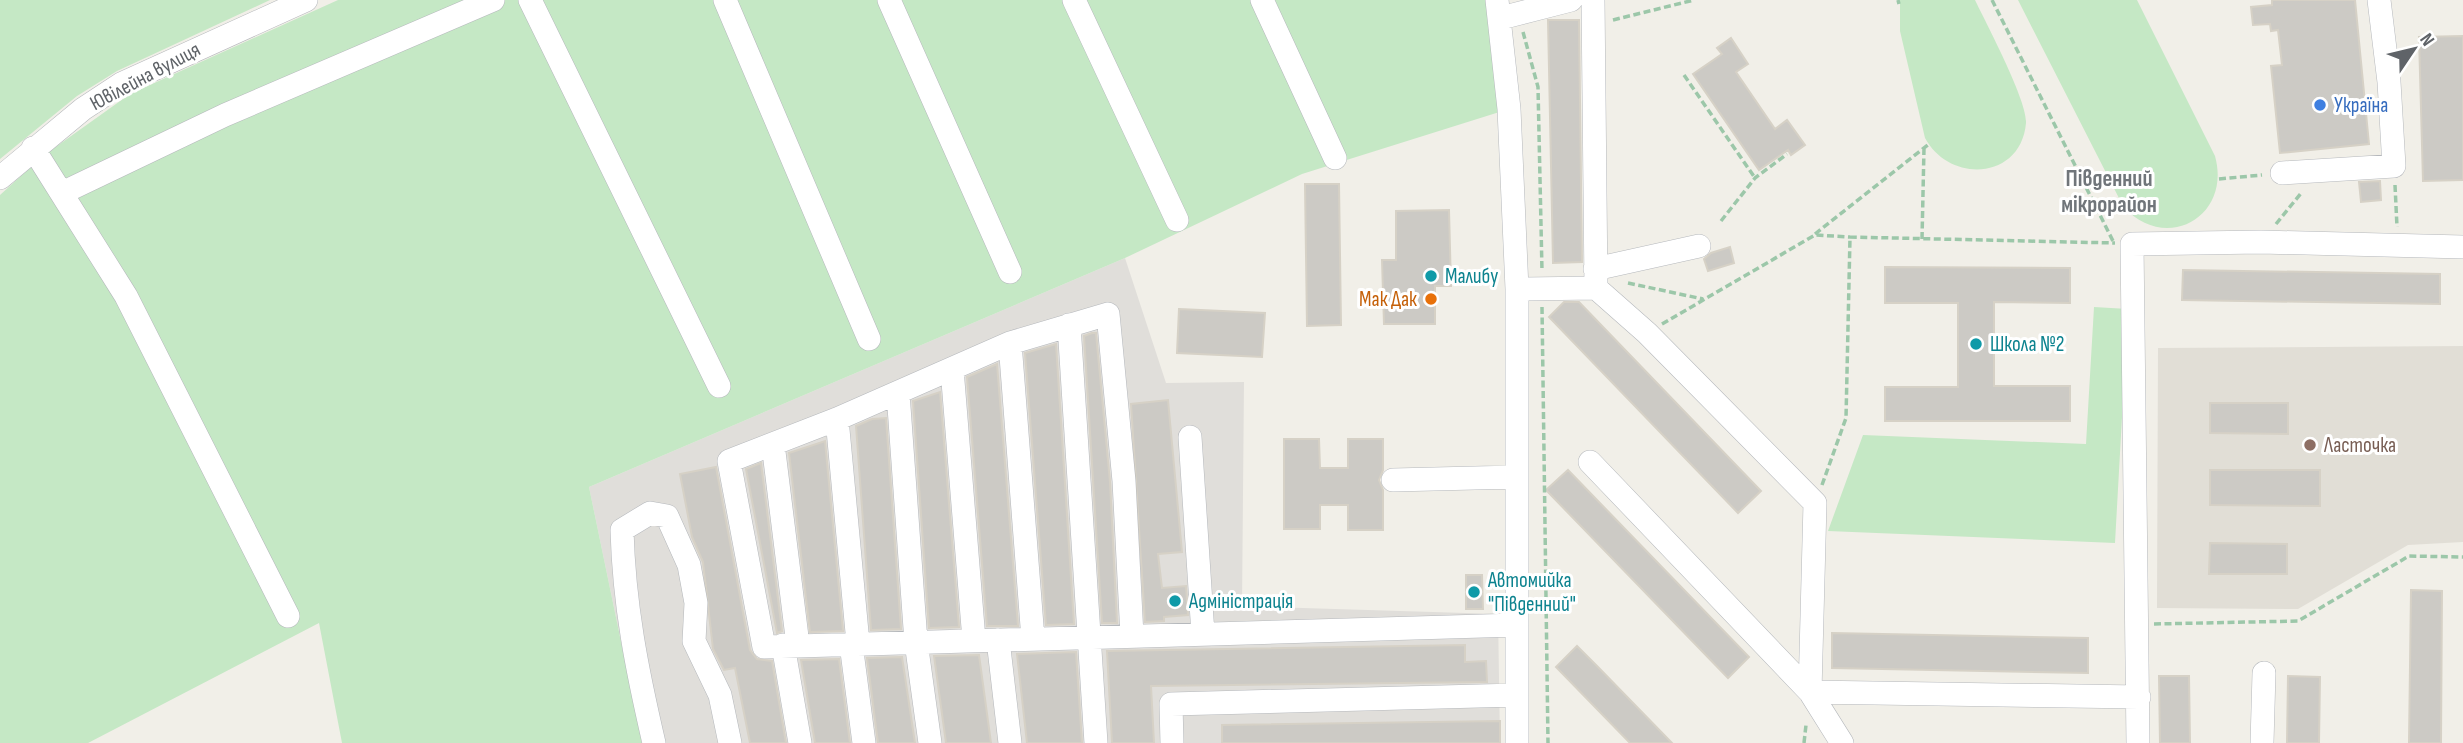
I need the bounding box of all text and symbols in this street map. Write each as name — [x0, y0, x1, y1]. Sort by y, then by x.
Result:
north arrow — [2379, 14, 2449, 84]
text: N — [2414, 29, 2439, 51]
street label: Ювілейна вулиця — [86, 37, 205, 116]
place label: Україна — [2334, 93, 2388, 118]
marker: Україна — [2312, 97, 2328, 113]
district label: Південний мікрорайон — [2061, 165, 2157, 219]
place label: Малибу — [1445, 264, 1498, 289]
marker: Малибу — [1423, 268, 1439, 284]
place label: Мак Дак — [1359, 287, 1417, 312]
marker: Мак Дак — [1423, 291, 1439, 307]
place label: Школа №2 — [1990, 332, 2064, 357]
marker: Школа №2 — [1968, 336, 1984, 352]
place label: Ласточка — [2323, 433, 2396, 458]
marker: Ласточка — [2302, 437, 2318, 453]
place label: Автомийка "Південний" — [1487, 568, 1576, 617]
marker: Автомийка "Південний" — [1466, 584, 1482, 600]
place label: Адміністрація — [1188, 589, 1293, 614]
marker: Адміністрація — [1167, 593, 1183, 609]

